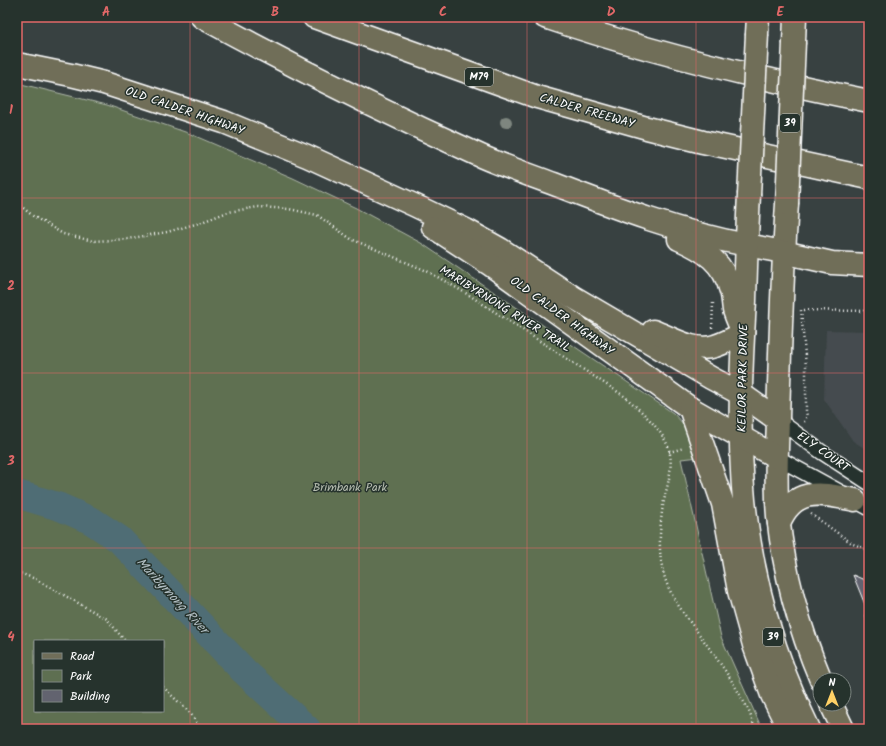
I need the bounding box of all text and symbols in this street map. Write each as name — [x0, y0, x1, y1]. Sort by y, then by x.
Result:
text: A — [102, 2, 110, 23]
text: B — [271, 2, 279, 23]
text: C — [439, 2, 447, 23]
text: D — [607, 2, 616, 23]
text: E — [776, 2, 784, 23]
road number: M79 — [465, 68, 493, 86]
street label: OLD CALDER HIGHWAY — [123, 82, 248, 141]
street label: CALDER FREEWAY — [537, 88, 638, 134]
text: 1 — [9, 100, 13, 121]
road number: 39 — [780, 114, 800, 132]
street label: MARIBYRNONG RIVER TRAIL — [436, 261, 574, 357]
street label: OLD CALDER HIGHWAY — [506, 272, 619, 361]
text: 2 — [7, 276, 15, 297]
street label: KEILOR PARK DRIVE — [733, 323, 753, 432]
street label: ELY COURT — [793, 427, 854, 478]
text: 3 — [6, 451, 15, 472]
park label: Brimbank Park — [313, 478, 388, 497]
water label: Maribyrnong River — [131, 553, 215, 641]
text: 4 — [7, 627, 15, 648]
road number: 39 — [763, 628, 783, 646]
legend — [34, 640, 164, 712]
text: Road — [70, 647, 95, 666]
text: Park — [70, 667, 92, 686]
north arrow — [812, 672, 852, 712]
text: N — [829, 674, 836, 692]
text: Building — [70, 687, 110, 706]

